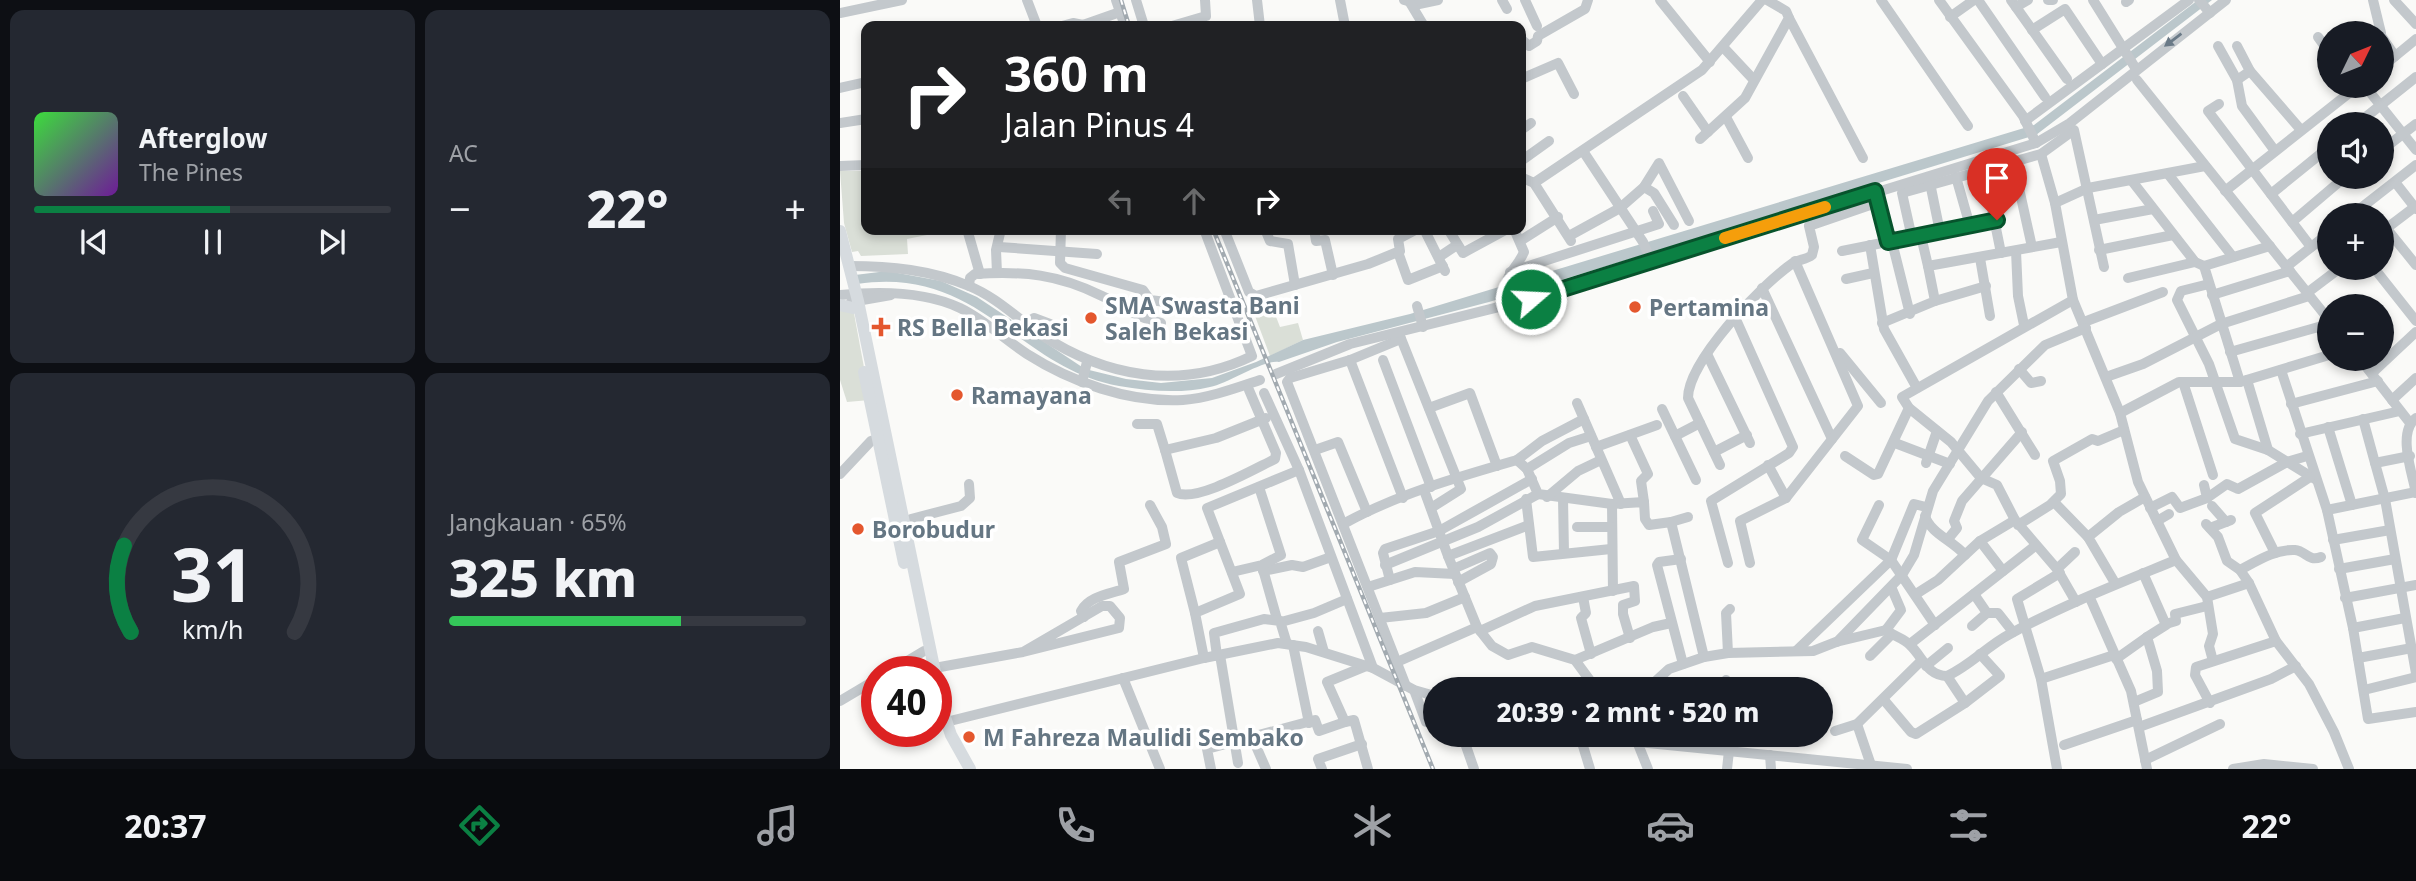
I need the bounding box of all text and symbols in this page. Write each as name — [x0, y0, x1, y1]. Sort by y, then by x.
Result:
north arrow — [2317, 21, 2394, 98]
map controls — [2317, 21, 2394, 371]
one-way arrow — [2164, 33, 2182, 47]
text: 360 m — [1004, 40, 1149, 106]
icon: right — [889, 49, 980, 140]
text: Jalan Pinus 4 — [1004, 103, 1194, 146]
button: sound — [2317, 112, 2394, 189]
text: Afterglow — [139, 120, 267, 156]
text: AC — [449, 137, 478, 169]
pin — [1967, 148, 2027, 220]
text: The Pines — [139, 156, 243, 188]
icon: arrive — [1978, 159, 2016, 197]
text: 22° — [586, 172, 669, 243]
text: − — [449, 182, 471, 234]
text: + — [784, 182, 806, 234]
icon: left — [1102, 182, 1140, 220]
icon: ahead — [1175, 182, 1213, 220]
icon: right — [1248, 182, 1286, 220]
button: + — [2317, 203, 2394, 280]
icon: previous — [75, 223, 113, 261]
icon: pause — [194, 223, 232, 261]
icon: next — [313, 223, 351, 261]
position arrow — [1494, 262, 1568, 336]
place label: SMA Swasta Bani Saleh Bekasi — [1105, 289, 1300, 347]
place label: Pertamina — [1649, 291, 1769, 323]
button: − — [2317, 294, 2394, 371]
marker: Pertamina — [1627, 299, 1643, 315]
marker: SMA Swasta Bani Saleh Bekasi — [1083, 310, 1099, 326]
place label: RS Bella Bekasi — [897, 311, 1069, 343]
marker: RS Bella Bekasi — [871, 317, 891, 337]
place label: Ramayana — [971, 379, 1092, 411]
marker: Ramayana — [949, 387, 965, 403]
text: Jangkauan · 65% — [449, 506, 627, 538]
place label: Borobudur — [872, 513, 995, 545]
marker: Borobudur — [850, 521, 866, 537]
text: 31 — [171, 524, 254, 623]
text: 325 km — [449, 541, 637, 612]
text: km/h — [182, 612, 243, 646]
speed limit sign: 40 — [861, 656, 952, 747]
text: 20:39 · 2 mnt · 520 m — [1496, 694, 1760, 730]
place label: M Fahreza Maulidi Sembako — [983, 721, 1304, 753]
marker: M Fahreza Maulidi Sembako — [961, 729, 977, 745]
icon: directions — [455, 801, 504, 850]
icon: music — [753, 801, 802, 850]
icon: phone — [1051, 801, 1100, 850]
icon: climate — [1348, 801, 1397, 850]
icon: car — [1646, 801, 1695, 850]
icon: filters — [1944, 801, 1993, 850]
text: 20:37 — [124, 804, 207, 847]
text: 22° — [2241, 804, 2292, 847]

